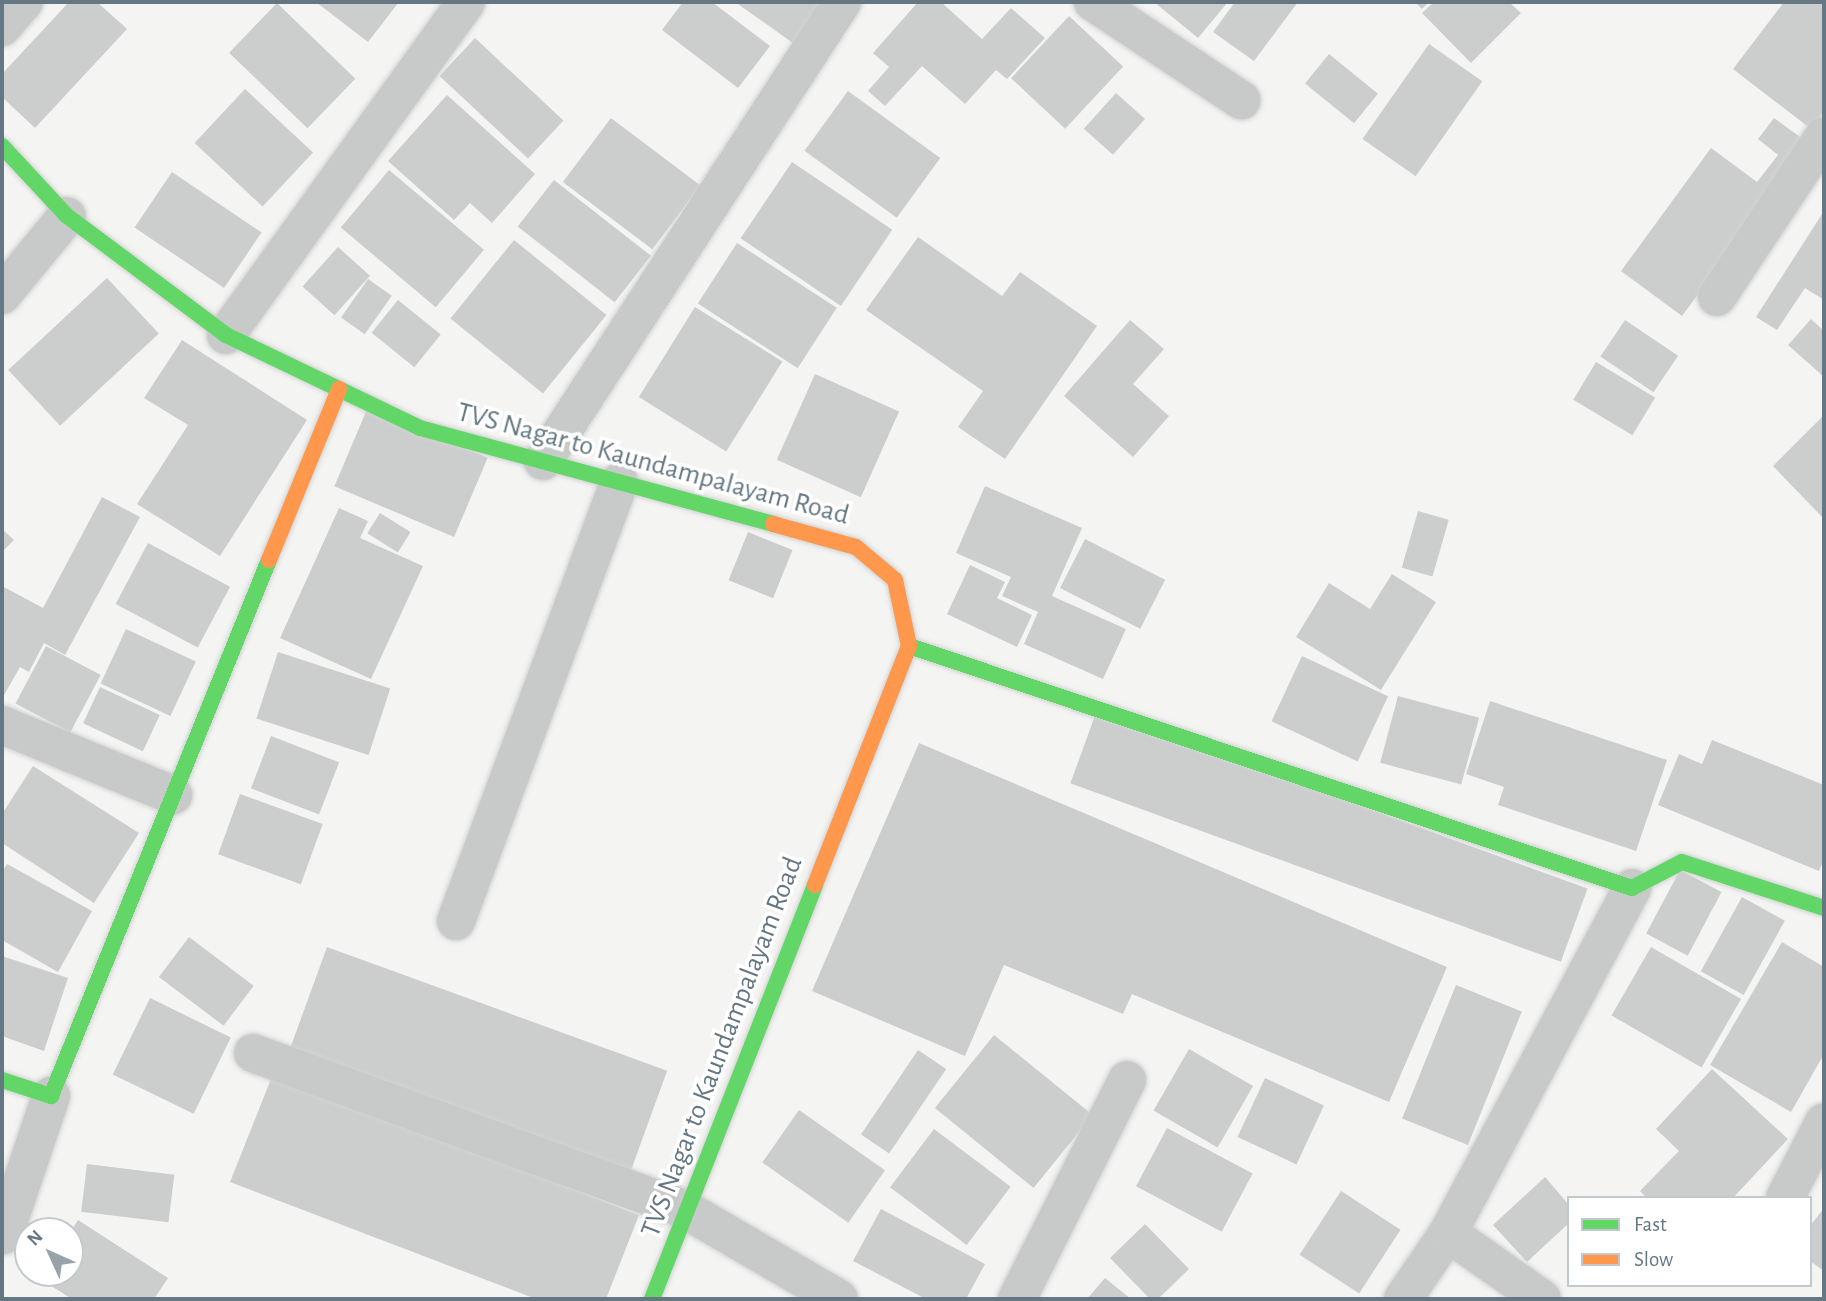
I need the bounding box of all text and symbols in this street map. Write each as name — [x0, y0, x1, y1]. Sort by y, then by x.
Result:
street label: TVS Nagar to Kaundampalayam Road — [453, 395, 853, 533]
street label: TVS Nagar to Kaundampalayam Road — [634, 852, 810, 1242]
legend — [1567, 1196, 1812, 1287]
text: Fast — [1634, 1214, 1667, 1235]
north arrow — [14, 1217, 84, 1287]
text: N — [24, 1227, 47, 1250]
text: Slow — [1634, 1249, 1673, 1270]

